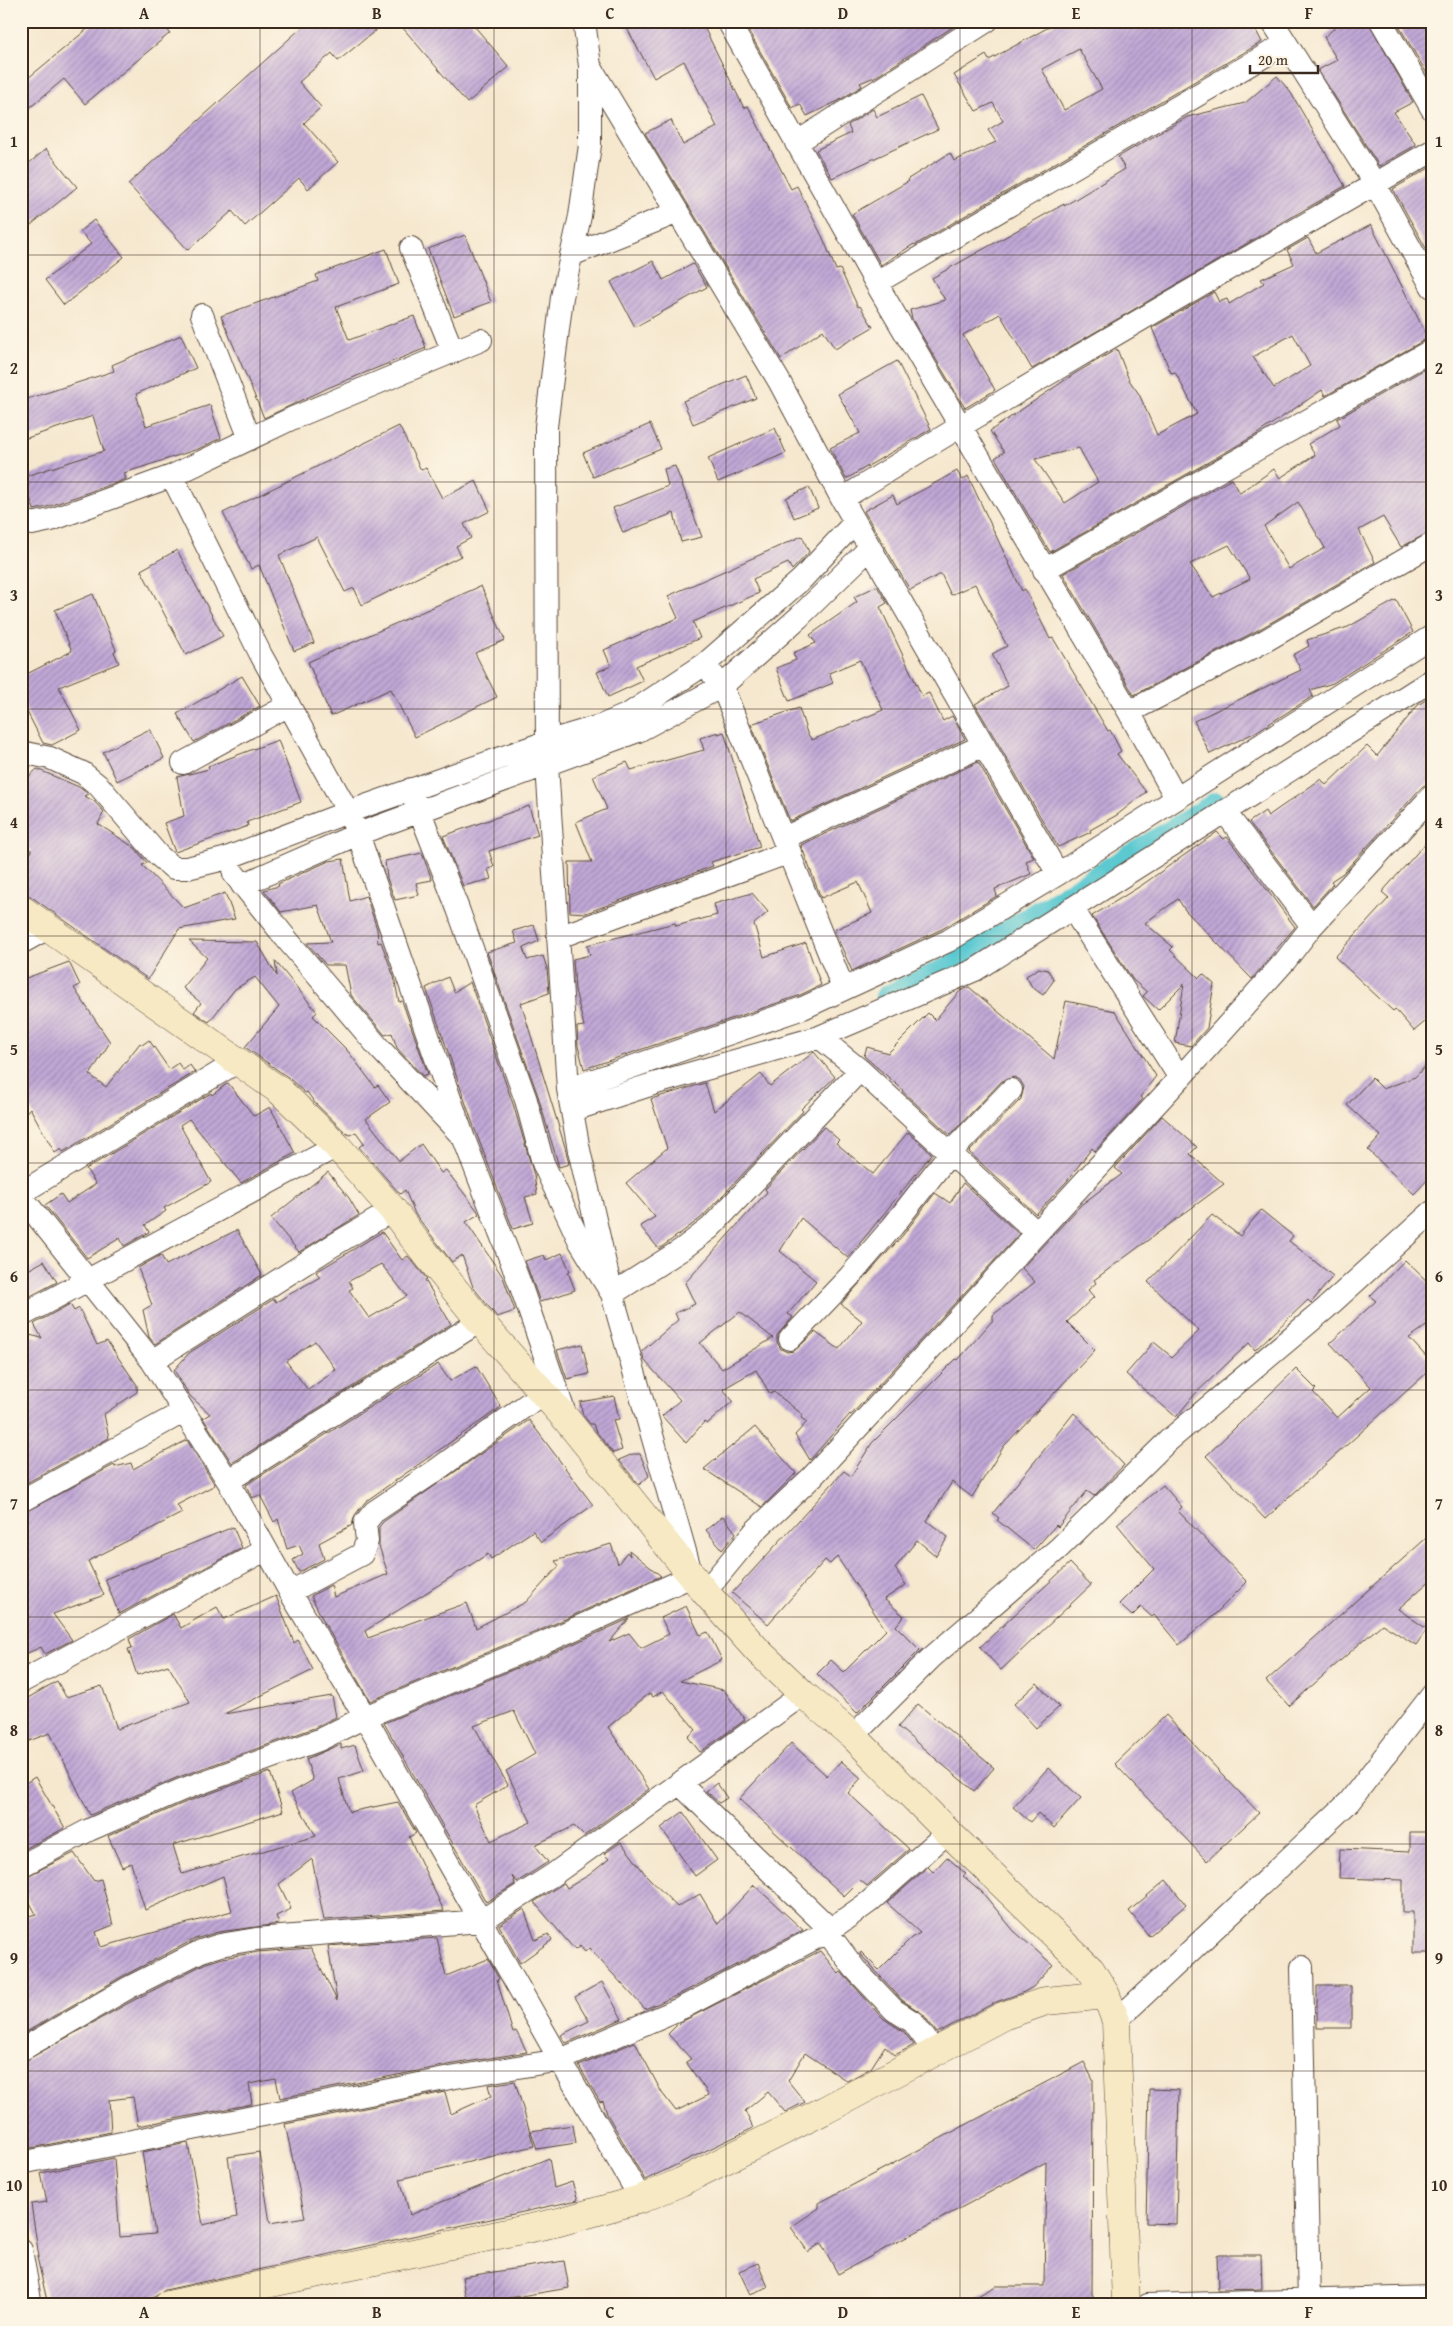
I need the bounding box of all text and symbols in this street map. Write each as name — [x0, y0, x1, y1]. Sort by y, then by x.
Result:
text: A — [139, 1, 150, 25]
text: B — [372, 1, 382, 25]
text: C — [605, 1, 615, 25]
text: D — [838, 1, 848, 25]
text: E — [1072, 1, 1081, 25]
text: F — [1305, 1, 1313, 25]
scale bar — [1250, 42, 1318, 74]
text: 20 m — [1258, 49, 1289, 70]
text: 1 — [10, 129, 18, 153]
text: 1 — [1435, 129, 1443, 153]
text: 2 — [10, 356, 18, 380]
text: 2 — [1435, 356, 1443, 380]
text: 3 — [10, 583, 18, 607]
text: 3 — [1435, 583, 1443, 607]
text: 4 — [10, 810, 18, 834]
text: 4 — [1435, 810, 1443, 834]
text: 5 — [10, 1037, 18, 1061]
text: 5 — [1435, 1037, 1443, 1061]
text: 6 — [10, 1264, 18, 1288]
text: 6 — [1435, 1264, 1443, 1288]
text: 7 — [10, 1491, 18, 1515]
text: 7 — [1435, 1491, 1443, 1515]
text: 8 — [10, 1718, 18, 1742]
text: 8 — [1435, 1718, 1443, 1742]
text: 9 — [10, 1946, 18, 1970]
text: 9 — [1435, 1946, 1443, 1970]
text: 10 — [6, 2173, 22, 2197]
text: 10 — [1431, 2173, 1447, 2197]
text: A — [139, 2300, 150, 2324]
text: B — [372, 2300, 382, 2324]
text: C — [605, 2300, 615, 2324]
text: D — [838, 2300, 848, 2324]
text: E — [1072, 2300, 1081, 2324]
text: F — [1305, 2300, 1313, 2324]

